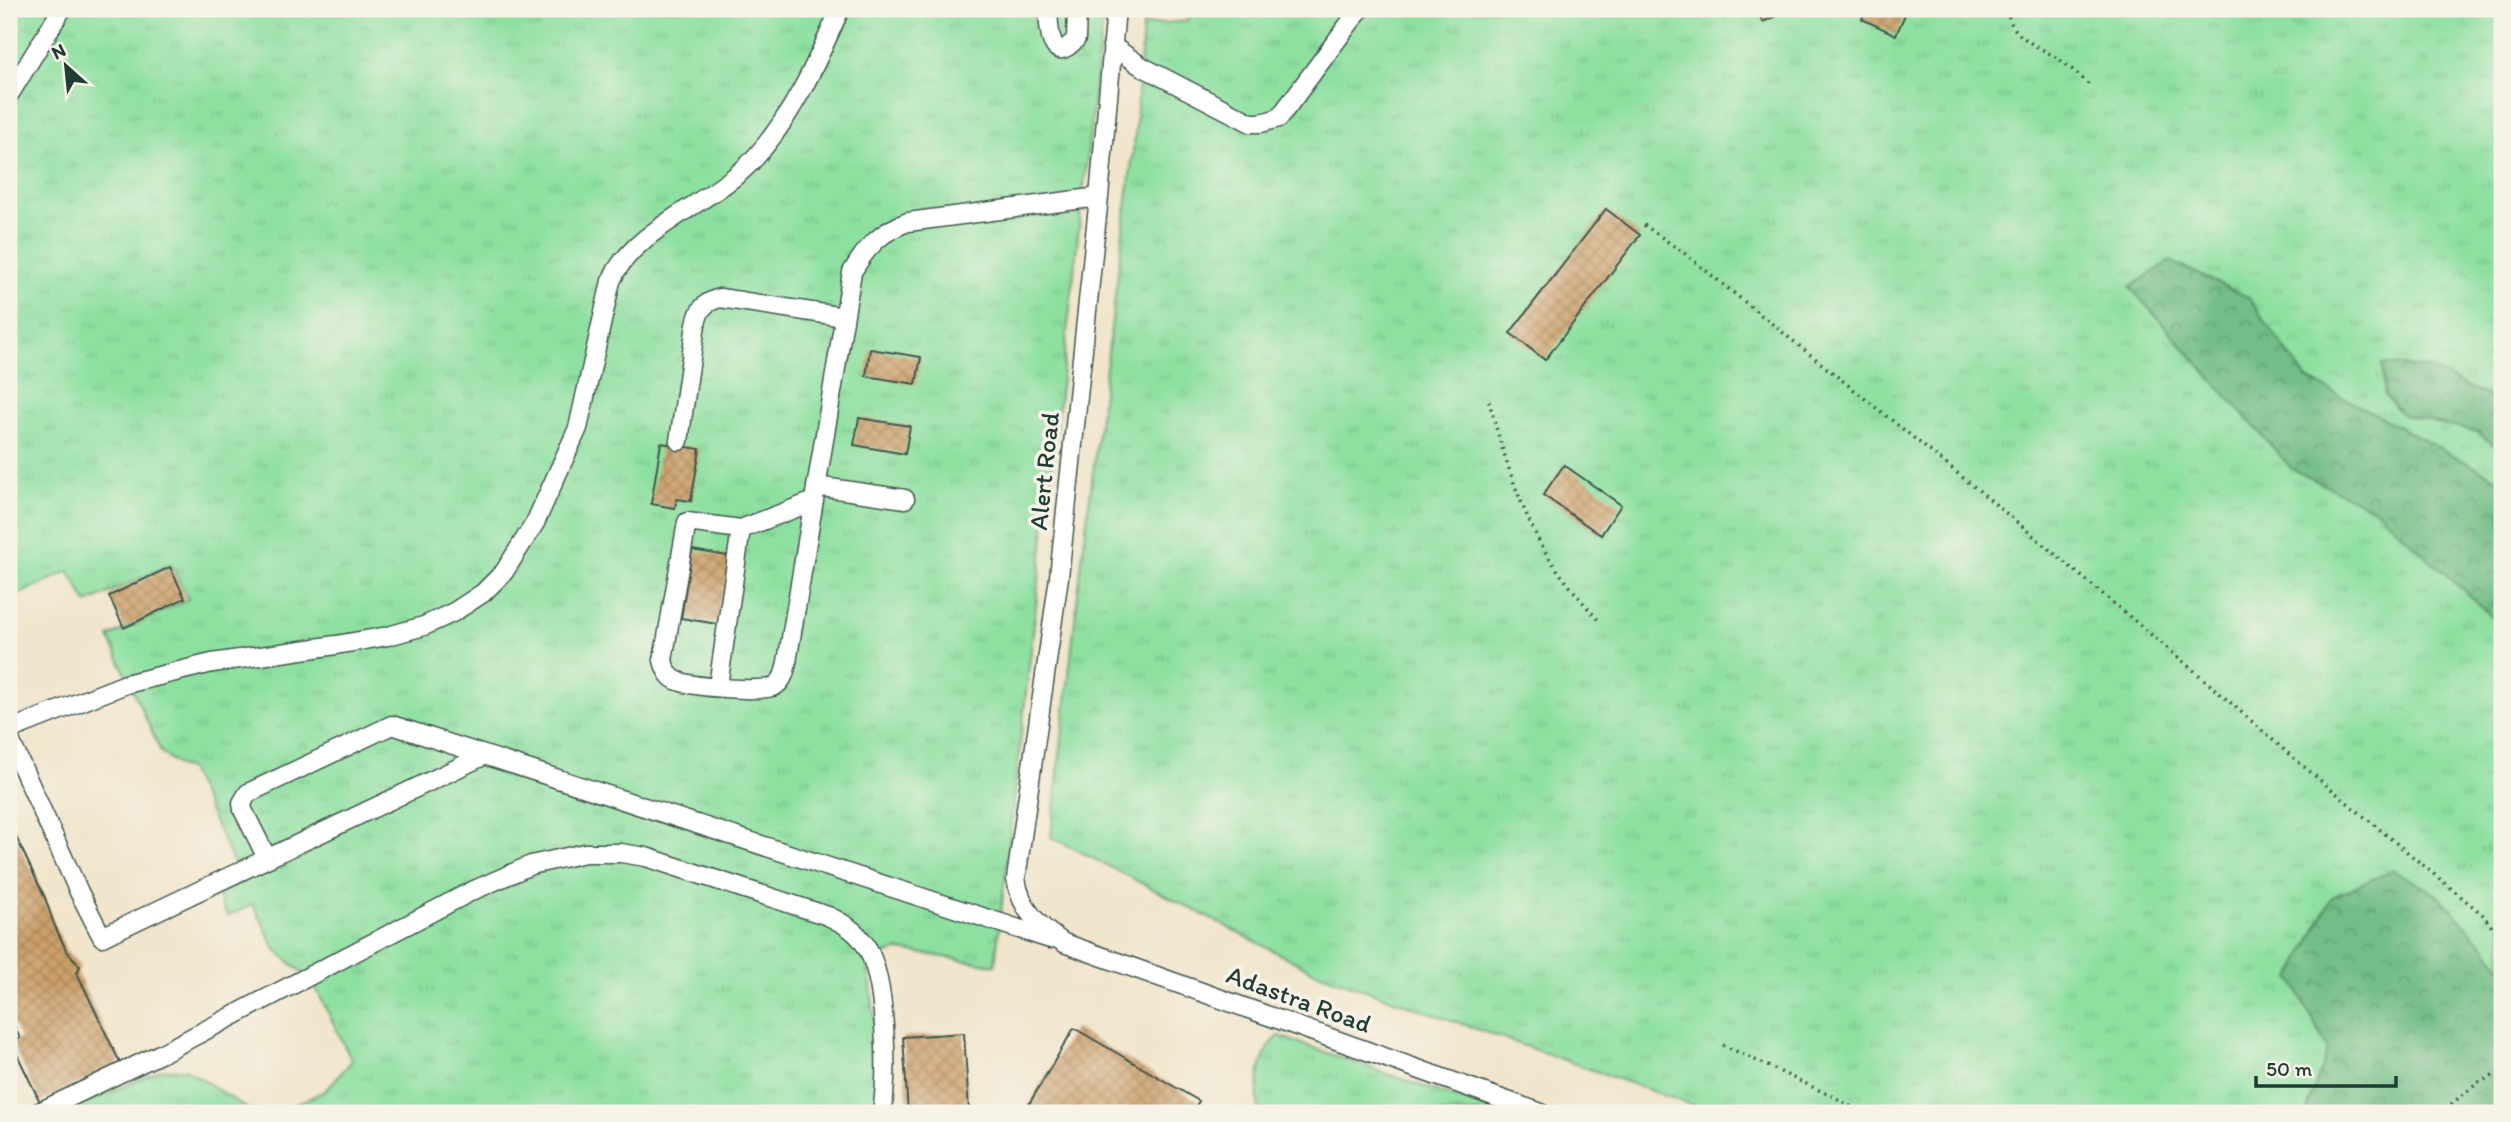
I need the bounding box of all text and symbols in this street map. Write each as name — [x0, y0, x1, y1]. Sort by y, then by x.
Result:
north arrow — [32, 32, 102, 102]
text: N — [48, 38, 69, 64]
street label: Alert Road — [1022, 410, 1066, 532]
street label: Adastra Road — [1222, 958, 1376, 1040]
scale bar — [2256, 1045, 2396, 1089]
text: 50 m — [2266, 1056, 2313, 1081]

